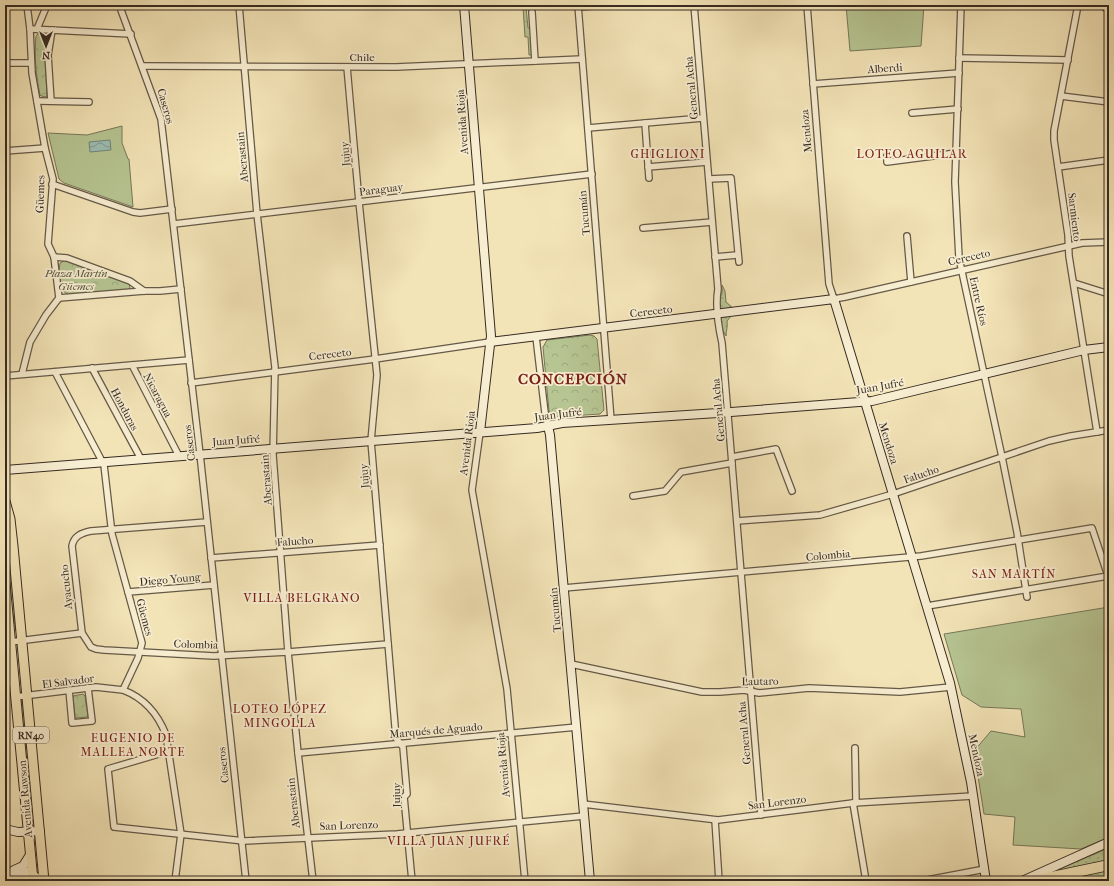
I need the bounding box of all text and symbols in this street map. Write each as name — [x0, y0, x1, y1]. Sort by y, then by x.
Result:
north arrow — [26, 26, 66, 66]
text: N — [41, 49, 50, 62]
street label: Chile — [349, 51, 375, 64]
street label: General Acha — [682, 55, 701, 120]
street label: Alberdi — [866, 61, 904, 76]
street label: Caseros — [154, 87, 177, 125]
street label: Avenida Rioja — [454, 88, 471, 156]
street label: Mendoza — [798, 108, 815, 153]
street label: Aberastain — [234, 130, 251, 184]
street label: Jujuy — [338, 140, 353, 168]
district label: GHIGLIONI — [631, 147, 705, 161]
district label: LOTEO AGUILAR — [856, 147, 968, 161]
street label: Güemes — [33, 175, 48, 213]
street label: Paraguay — [358, 180, 405, 199]
street label: Tucumán — [576, 189, 593, 236]
street label: Sarmiento — [1065, 192, 1084, 243]
street label: Cereceto — [947, 246, 992, 269]
park label: Plaza Martín Güemes — [44, 267, 107, 293]
street label: Entre Ríos — [967, 275, 990, 327]
street label: Cereceto — [629, 302, 673, 321]
street label: Cereceto — [308, 345, 352, 364]
district label: CONCEPCIÓN — [518, 370, 628, 388]
street label: Nicaragua — [140, 371, 175, 420]
street label: Juan Jufré — [854, 376, 905, 397]
street label: General Acha — [709, 377, 728, 442]
street label: Honduras — [108, 386, 141, 433]
street label: Juan Jufré — [533, 405, 583, 424]
street label: Avenida Rioja — [457, 409, 478, 477]
street label: Mendoza — [876, 421, 901, 467]
street label: Caseros — [181, 424, 198, 462]
street label: Juan Jufré — [211, 432, 261, 449]
street label: Aberastain — [258, 454, 275, 507]
street label: Jujuy — [357, 462, 372, 490]
street label: Falucho — [902, 462, 941, 487]
street label: Falucho — [276, 534, 314, 549]
street label: Colombia — [805, 547, 852, 564]
street label: Ayacucho — [58, 563, 75, 611]
district label: SAN MARTÍN — [972, 566, 1056, 581]
street label: Diego Young — [139, 570, 201, 589]
street label: Tucumán — [547, 586, 564, 633]
district label: VILLA BELGRANO — [242, 591, 361, 605]
street label: Güemes — [133, 597, 156, 637]
street label: Colombia — [174, 637, 219, 652]
street label: El Salvador — [41, 672, 95, 691]
street label: Lautaro — [741, 675, 779, 688]
street label: General Acha — [735, 700, 754, 765]
district label: LOTEO LÓPEZ MINGOLLA — [233, 701, 327, 730]
street label: Marqués de Aguado — [389, 720, 484, 741]
road number: RN40 — [13, 727, 49, 743]
district label: EUGENIO DE MALLEA NORTE — [81, 731, 185, 759]
street label: Avenida Rioja — [494, 731, 513, 799]
street label: Mendoza — [966, 733, 988, 778]
street label: Caseros — [215, 746, 232, 784]
street label: Avenida Rawson — [16, 759, 35, 839]
street label: Aberastain — [284, 776, 303, 830]
street label: Jujuy — [390, 781, 403, 808]
street label: San Lorenzo — [747, 792, 807, 813]
street label: San Lorenzo — [320, 818, 379, 833]
district label: VILLA JUAN JUFRÉ — [386, 833, 511, 848]

